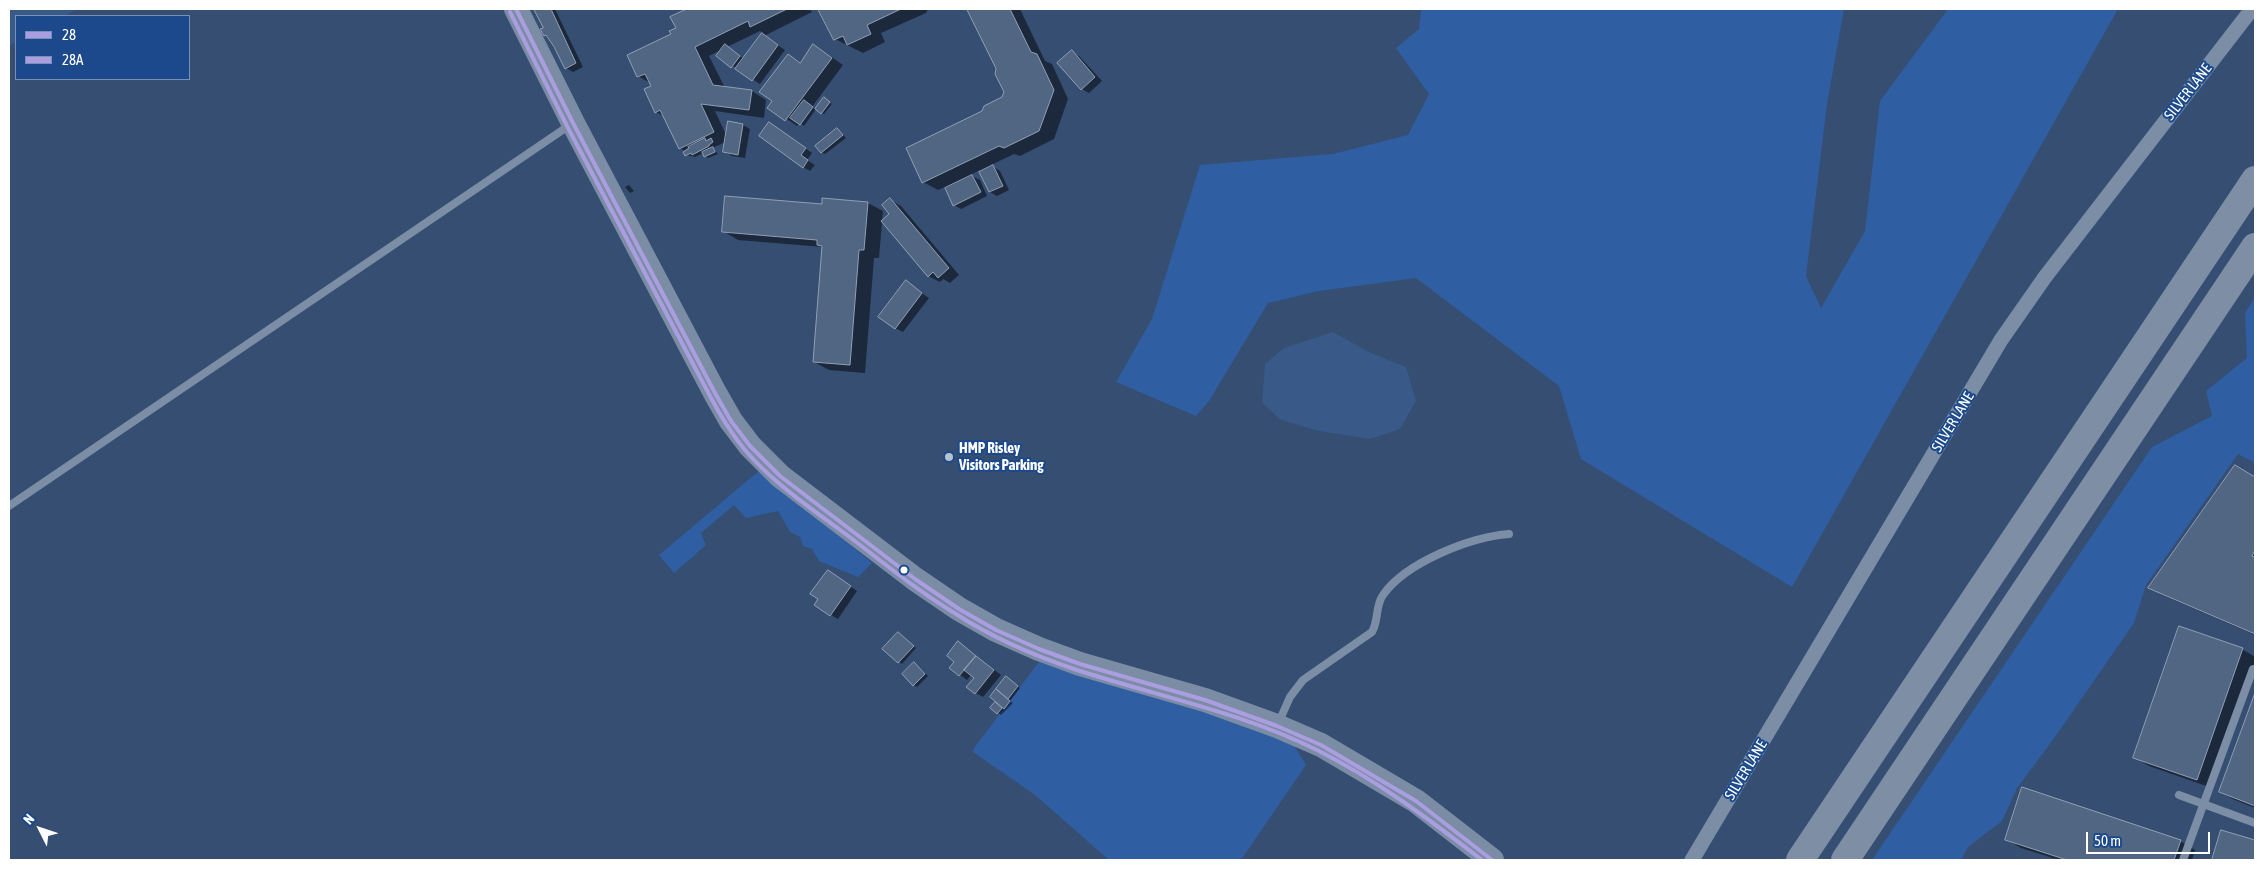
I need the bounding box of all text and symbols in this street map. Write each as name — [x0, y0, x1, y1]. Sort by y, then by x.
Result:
legend — [15, 15, 190, 80]
text: 28 — [62, 26, 76, 43]
text: 28A — [62, 51, 83, 68]
street label: SILVER LANE — [2160, 60, 2216, 124]
street label: SILVER LANE — [1928, 389, 1978, 455]
place label: HMP Risley Visitors Parking — [959, 439, 1044, 474]
marker: HMP Risley Visitors Parking — [943, 451, 955, 463]
unlabelled marker — [899, 565, 909, 575]
street label: SILVER LANE — [1721, 737, 1771, 803]
north arrow — [15, 804, 65, 854]
text: N — [20, 811, 37, 828]
scale bar — [2089, 822, 2213, 854]
text: 50 m — [2094, 832, 2121, 849]

